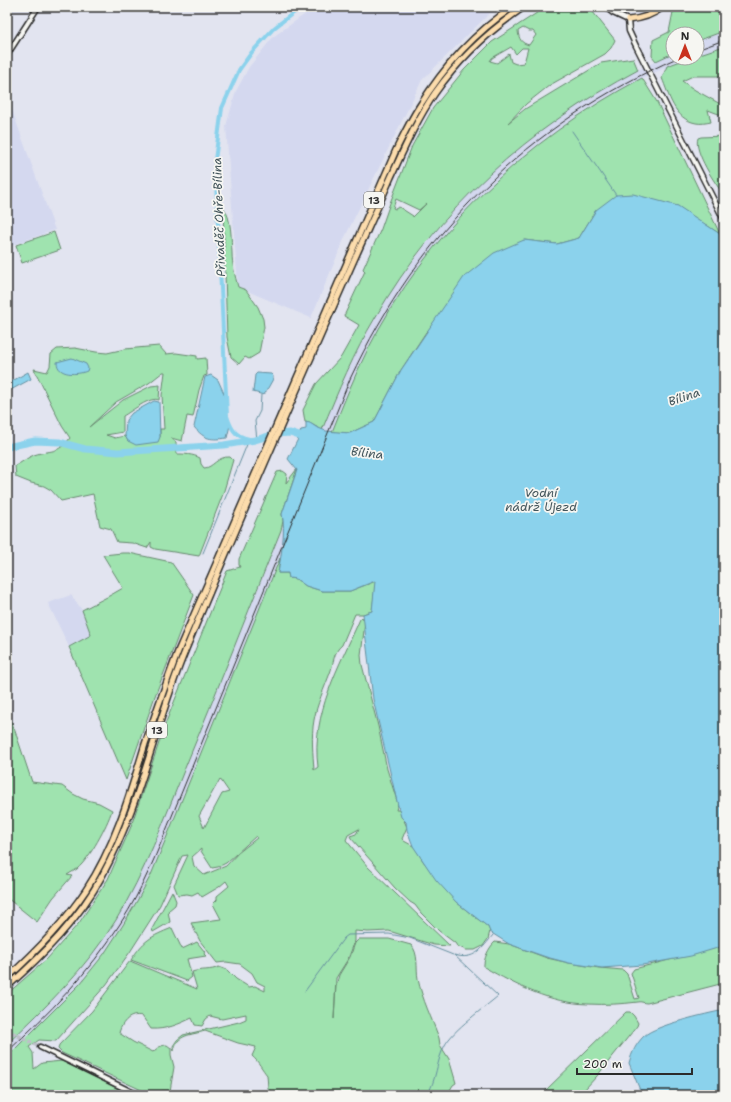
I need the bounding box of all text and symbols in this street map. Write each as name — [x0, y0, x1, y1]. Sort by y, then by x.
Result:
north arrow — [665, 26, 705, 66]
text: N — [681, 29, 690, 44]
water label: Přivaděč Ohře-Bílina — [209, 157, 229, 277]
road number: 13 — [364, 192, 384, 208]
water label: Bílina — [666, 384, 702, 410]
water label: Bílina — [350, 443, 384, 463]
water label: Vodní nádrž Újezd — [505, 485, 577, 515]
road number: 13 — [147, 722, 167, 738]
scale bar — [577, 1050, 692, 1076]
text: 200 m — [583, 1056, 622, 1072]

